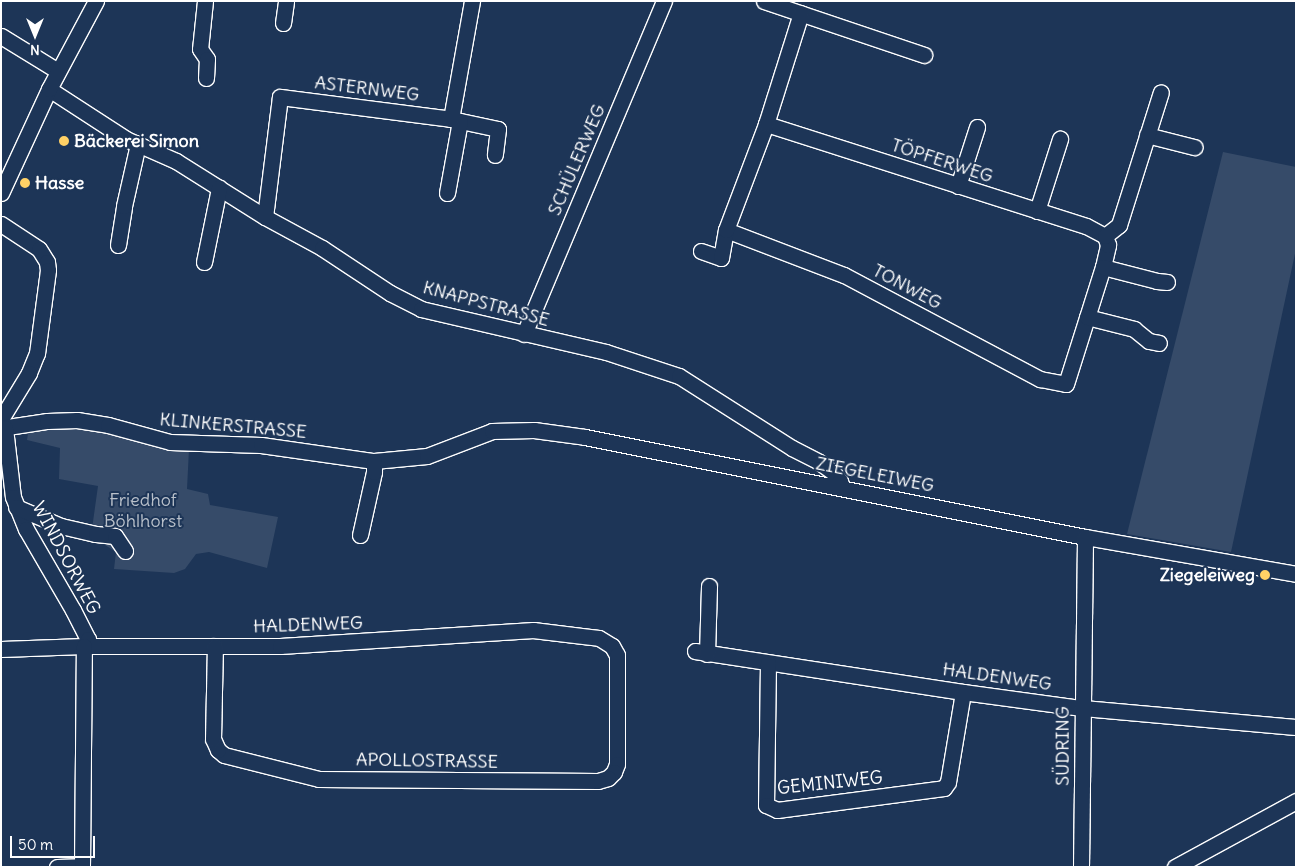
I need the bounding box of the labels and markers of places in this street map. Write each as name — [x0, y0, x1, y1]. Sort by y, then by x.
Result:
place label: Bäckerei Simon — [74, 130, 199, 152]
marker: Bäckerei Simon — [58, 135, 70, 147]
place label: Hasse — [35, 172, 84, 194]
marker: Hasse — [19, 177, 31, 189]
place label: Ziegeleiweg — [1160, 564, 1255, 586]
marker: Ziegeleiweg — [1259, 569, 1271, 581]

